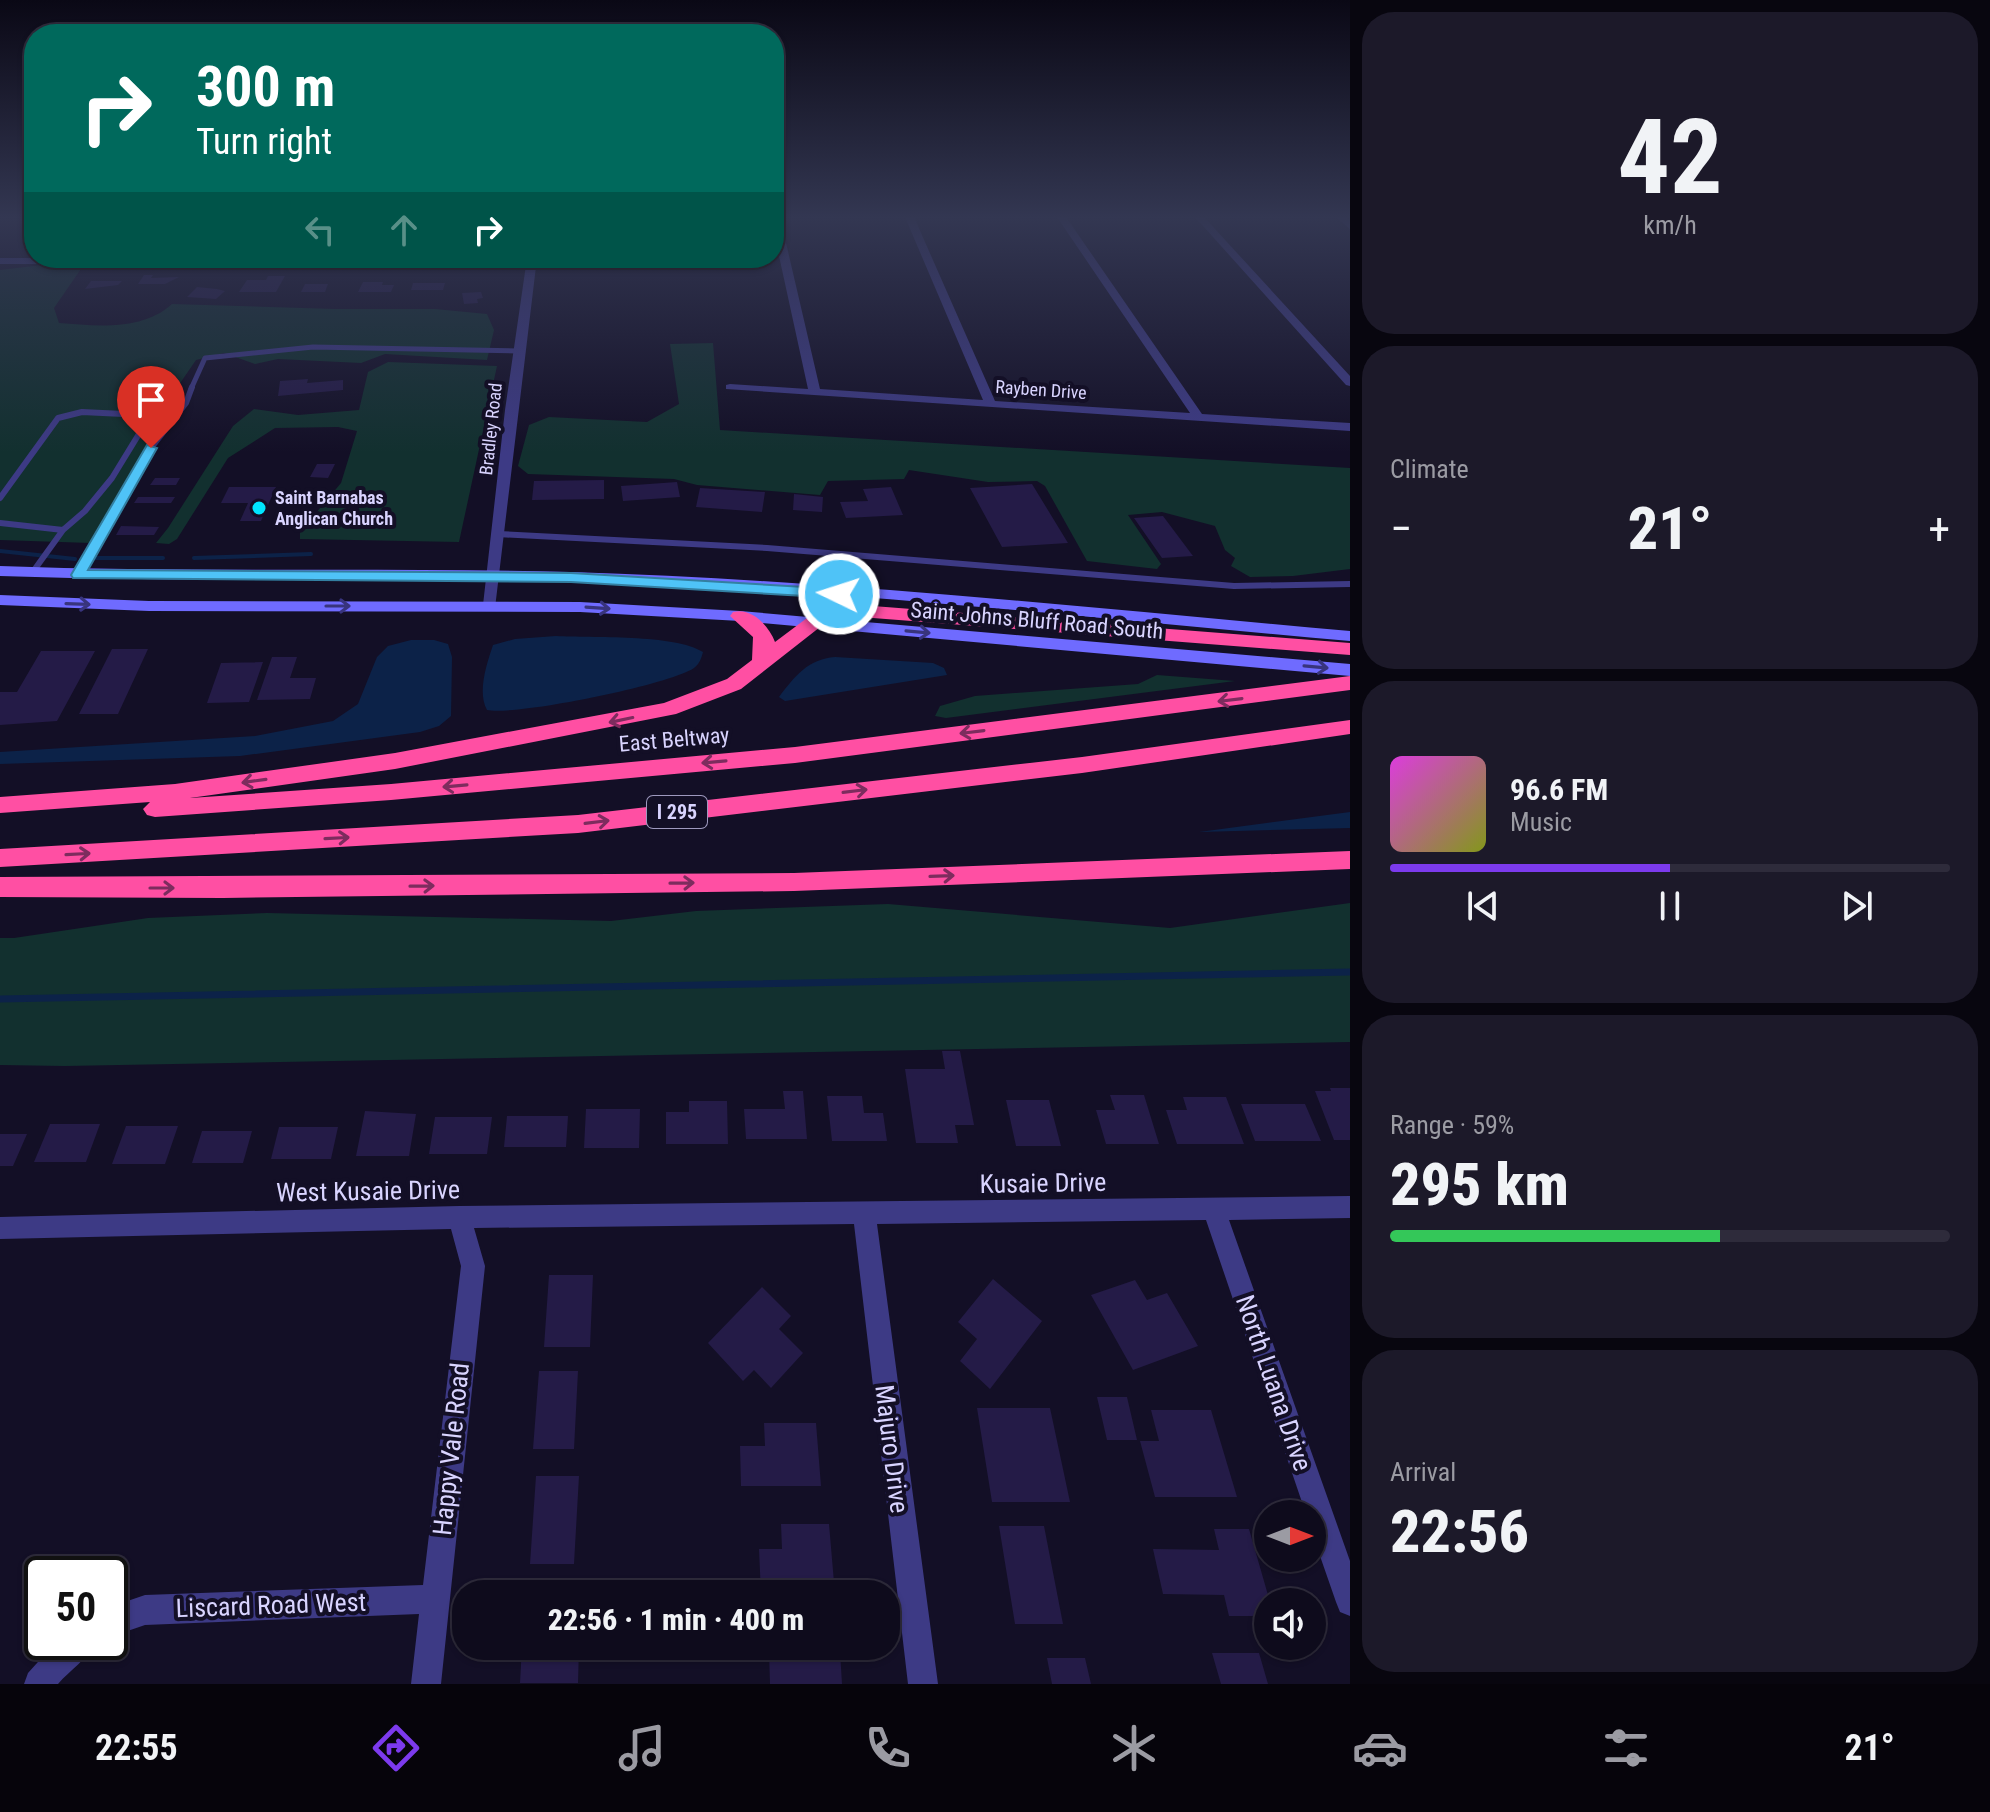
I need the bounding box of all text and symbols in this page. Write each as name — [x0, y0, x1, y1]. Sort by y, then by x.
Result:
text: 300 m — [196, 54, 335, 120]
icon: right — [64, 56, 168, 160]
text: 42 — [1617, 97, 1723, 218]
text: Turn right — [196, 121, 332, 163]
icon: left — [298, 208, 342, 252]
icon: ahead — [382, 208, 426, 252]
icon: right — [466, 208, 510, 252]
text: km/h — [1643, 210, 1697, 240]
pin — [117, 366, 185, 448]
street label: Rayben Drive — [995, 376, 1087, 403]
icon: arrive — [129, 378, 173, 422]
street label: Bradley Road — [475, 382, 506, 476]
text: Climate — [1390, 454, 1469, 484]
place label: Saint Barnabas Anglican Church — [275, 487, 393, 529]
text: 21° — [1628, 493, 1712, 564]
marker: Saint Barnabas Anglican Church — [250, 499, 268, 517]
text: − — [1390, 503, 1412, 555]
text: + — [1928, 503, 1950, 555]
position arrow — [797, 552, 881, 636]
one-way arrow — [64, 596, 91, 612]
street label: Saint Johns Bluff Road South — [910, 597, 1164, 644]
one-way arrow — [324, 598, 351, 614]
one-way arrow — [584, 601, 611, 616]
one-way arrow — [904, 625, 931, 640]
one-way arrow — [1302, 659, 1329, 674]
one-way arrow — [1217, 692, 1244, 707]
one-way arrow — [609, 713, 635, 728]
street label: East Beltway — [618, 722, 730, 757]
one-way arrow — [960, 725, 985, 740]
one-way arrow — [701, 755, 728, 770]
text: 96.6 FM — [1510, 772, 1608, 807]
one-way arrow — [241, 773, 268, 788]
one-way arrow — [442, 778, 469, 793]
one-way arrow — [841, 784, 868, 799]
road number: I 295 — [647, 796, 707, 828]
text: Music — [1510, 807, 1572, 837]
one-way arrow — [583, 814, 610, 829]
one-way arrow — [323, 830, 350, 845]
one-way arrow — [64, 846, 91, 861]
one-way arrow — [928, 869, 955, 884]
one-way arrow — [668, 875, 695, 891]
one-way arrow — [408, 878, 435, 894]
one-way arrow — [148, 880, 175, 896]
icon: previous — [1461, 884, 1505, 928]
icon: pause — [1648, 884, 1692, 928]
icon: next — [1835, 884, 1879, 928]
text: Range · 59% — [1390, 1110, 1514, 1140]
text: 295 km — [1390, 1149, 1569, 1220]
street label: Kusaie Drive — [979, 1167, 1107, 1199]
street label: West Kusaie Drive — [276, 1174, 460, 1208]
street label: North Luana Drive — [1230, 1291, 1318, 1475]
street label: Happy Vale Road — [427, 1361, 475, 1537]
street label: Majuro Drive — [869, 1383, 915, 1515]
text: Arrival — [1390, 1457, 1456, 1487]
text: 22:56 — [1390, 1496, 1529, 1567]
north arrow — [1254, 1500, 1326, 1572]
map controls — [1254, 1500, 1326, 1660]
speed limit sign: 50 — [24, 1556, 128, 1660]
street label: Liscard Road West — [175, 1587, 367, 1623]
button: sound — [1254, 1588, 1326, 1660]
text: 22:56 · 1 min · 400 m — [548, 1602, 804, 1637]
icon: directions — [368, 1720, 424, 1776]
icon: music — [614, 1720, 670, 1776]
icon: phone — [860, 1720, 916, 1776]
icon: climate — [1106, 1720, 1162, 1776]
icon: car — [1352, 1720, 1408, 1776]
icon: filters — [1598, 1720, 1654, 1776]
text: 22:55 — [95, 1727, 178, 1769]
text: 21° — [1844, 1727, 1895, 1769]

